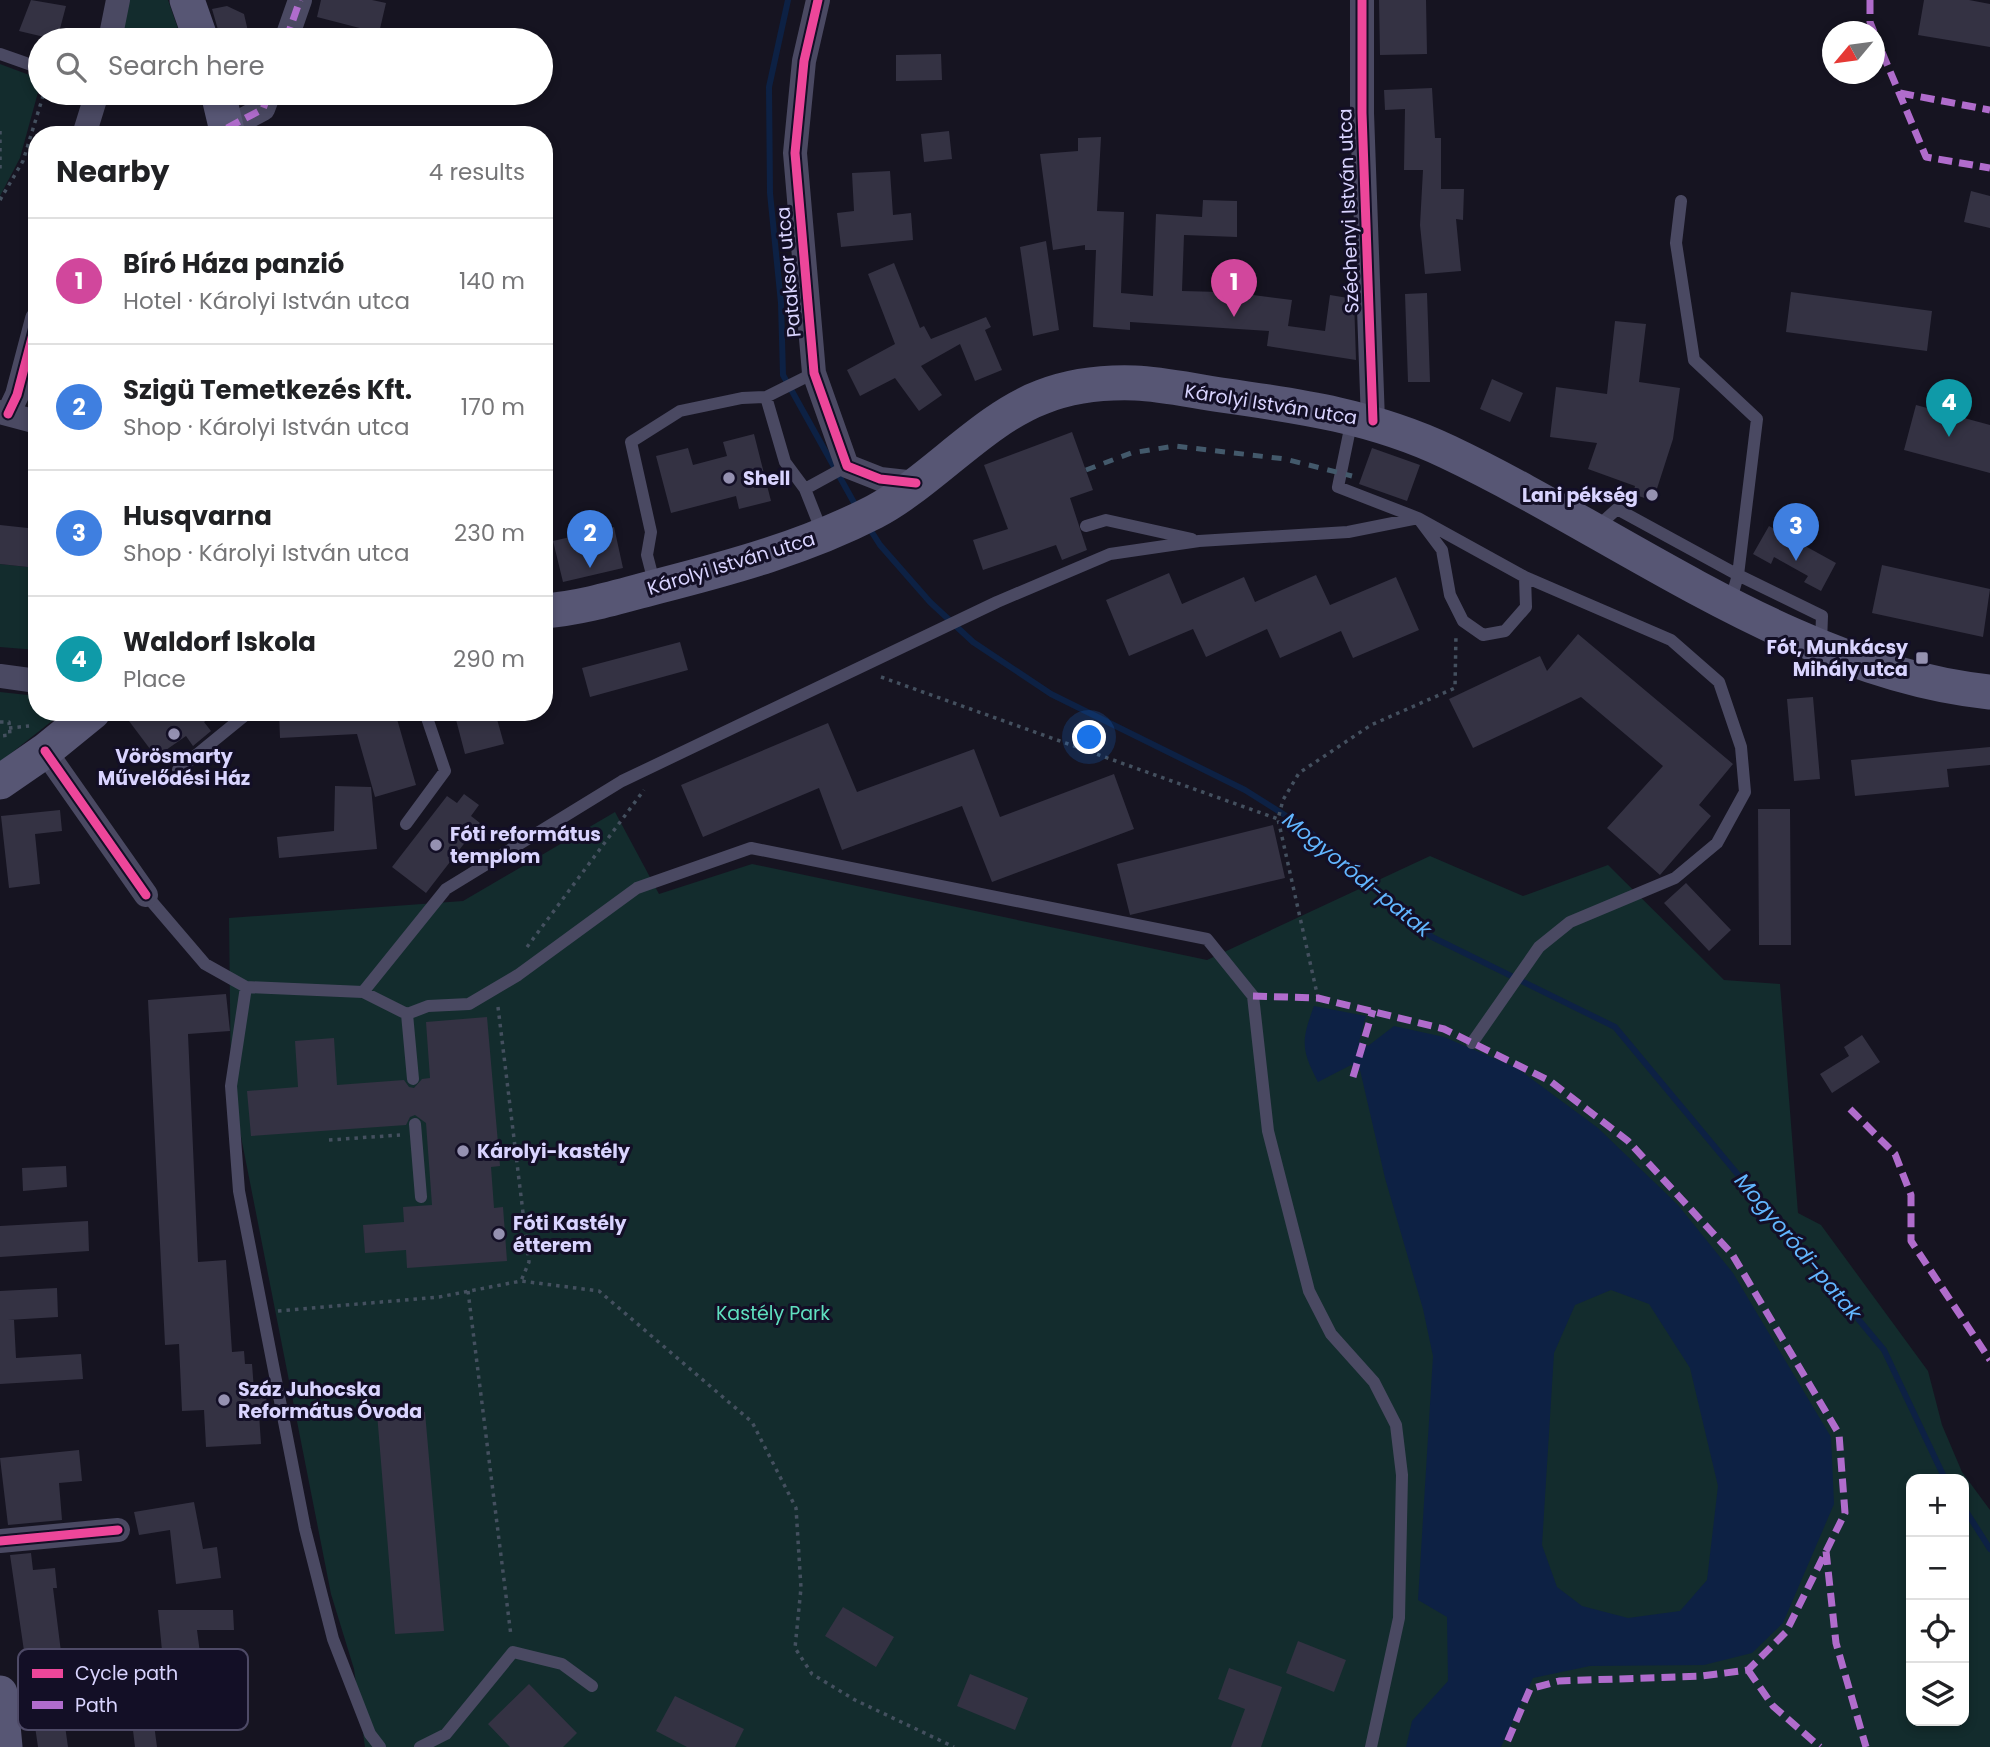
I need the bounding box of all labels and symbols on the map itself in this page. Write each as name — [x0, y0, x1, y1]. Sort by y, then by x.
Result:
north arrow — [1822, 21, 1885, 84]
street label: Széchenyi István utca — [1331, 108, 1366, 314]
street label: Pataksor utca — [769, 205, 808, 338]
pin: 1 — [1211, 259, 1257, 317]
street label: Károlyi István utca — [1183, 378, 1359, 431]
pin: 4 — [1926, 379, 1972, 437]
place label: Shell — [743, 465, 790, 492]
marker: Shell — [721, 470, 737, 486]
place label: Lani pékség — [1522, 482, 1638, 509]
marker: Lani pékség — [1644, 487, 1660, 503]
pin: 3 — [1773, 503, 1819, 561]
pin: 2 — [567, 510, 613, 568]
street label: Károlyi István utca — [644, 525, 818, 602]
place label: Fót, Munkácsy Mihály utca — [1767, 634, 1909, 683]
marker: Fót, Munkácsy Mihály utca — [1914, 650, 1930, 666]
your location — [1072, 720, 1106, 754]
marker: Vörösmarty Művelődési Ház — [166, 726, 182, 742]
place label: Vörösmarty Művelődési Ház — [98, 743, 250, 792]
water label: Mogyoródi-patak — [1277, 805, 1439, 945]
place label: Fóti református templom — [450, 821, 601, 870]
marker: Fóti református templom — [428, 837, 444, 853]
place label: Károlyi-kastély — [477, 1138, 631, 1165]
marker: Károlyi-kastély — [455, 1143, 471, 1159]
water label: Mogyoródi-patak — [1728, 1167, 1869, 1327]
place label: Fóti Kastély étterem — [513, 1210, 628, 1259]
marker: Fóti Kastély étterem — [491, 1226, 507, 1242]
park label: Kastély Park — [716, 1300, 830, 1327]
place label: Száz Juhocska Református Óvoda — [238, 1376, 422, 1425]
marker: Száz Juhocska Református Óvoda — [216, 1392, 232, 1408]
legend — [18, 1649, 248, 1730]
text: Cycle path — [75, 1660, 178, 1687]
text: Path — [75, 1692, 118, 1719]

